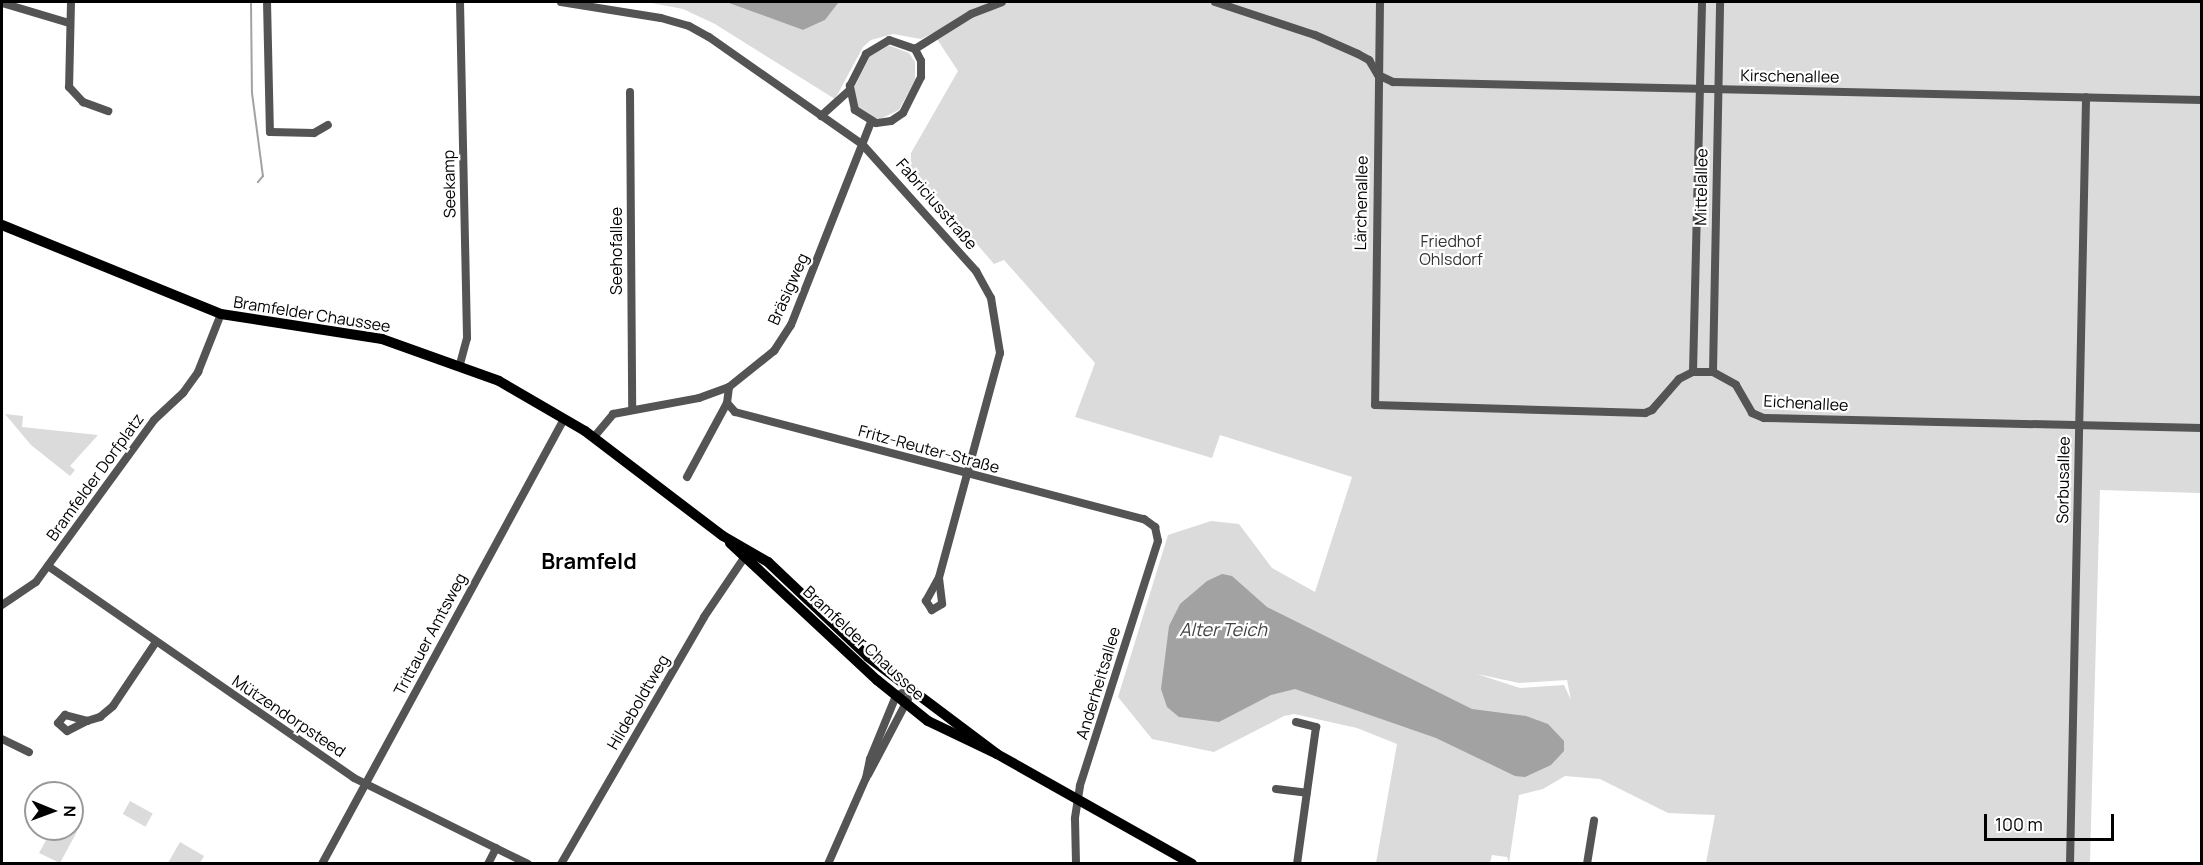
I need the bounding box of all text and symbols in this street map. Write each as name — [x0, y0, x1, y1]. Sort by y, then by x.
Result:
street label: Kirschenallee — [1740, 66, 1840, 86]
street label: Mittelallee — [1691, 148, 1711, 226]
street label: Seekamp — [439, 150, 459, 218]
street label: Fabriciusstraße — [892, 155, 982, 253]
street label: Lärchenallee — [1351, 155, 1371, 251]
street label: Seehofallee — [606, 207, 626, 295]
park label: Friedhof Ohlsdorf — [1419, 231, 1483, 269]
street label: Bräsigweg — [764, 250, 812, 328]
street label: Bramfelder Chaussee — [232, 292, 392, 336]
street label: Eichenallee — [1763, 391, 1849, 415]
street label: Bramfelder Dorfplatz — [42, 410, 148, 544]
street label: Fritz-Reuter-Straße — [856, 421, 1002, 477]
street label: Sorbusallee — [2053, 436, 2073, 524]
district label: Bramfeld — [541, 549, 637, 575]
street label: Trittauer Amtsweg — [390, 570, 470, 698]
street label: Bramfelder Chaussee — [799, 582, 929, 704]
water label: Alter Teich — [1179, 618, 1267, 640]
street label: Anderheitsallee — [1072, 624, 1124, 742]
street label: Hildeboldtweg — [603, 651, 673, 753]
street label: Mützendorpsteed — [229, 671, 349, 761]
north arrow — [24, 781, 84, 841]
scale bar — [1987, 802, 2118, 840]
text: N — [59, 805, 81, 817]
text: 100 m — [1995, 812, 2043, 836]

